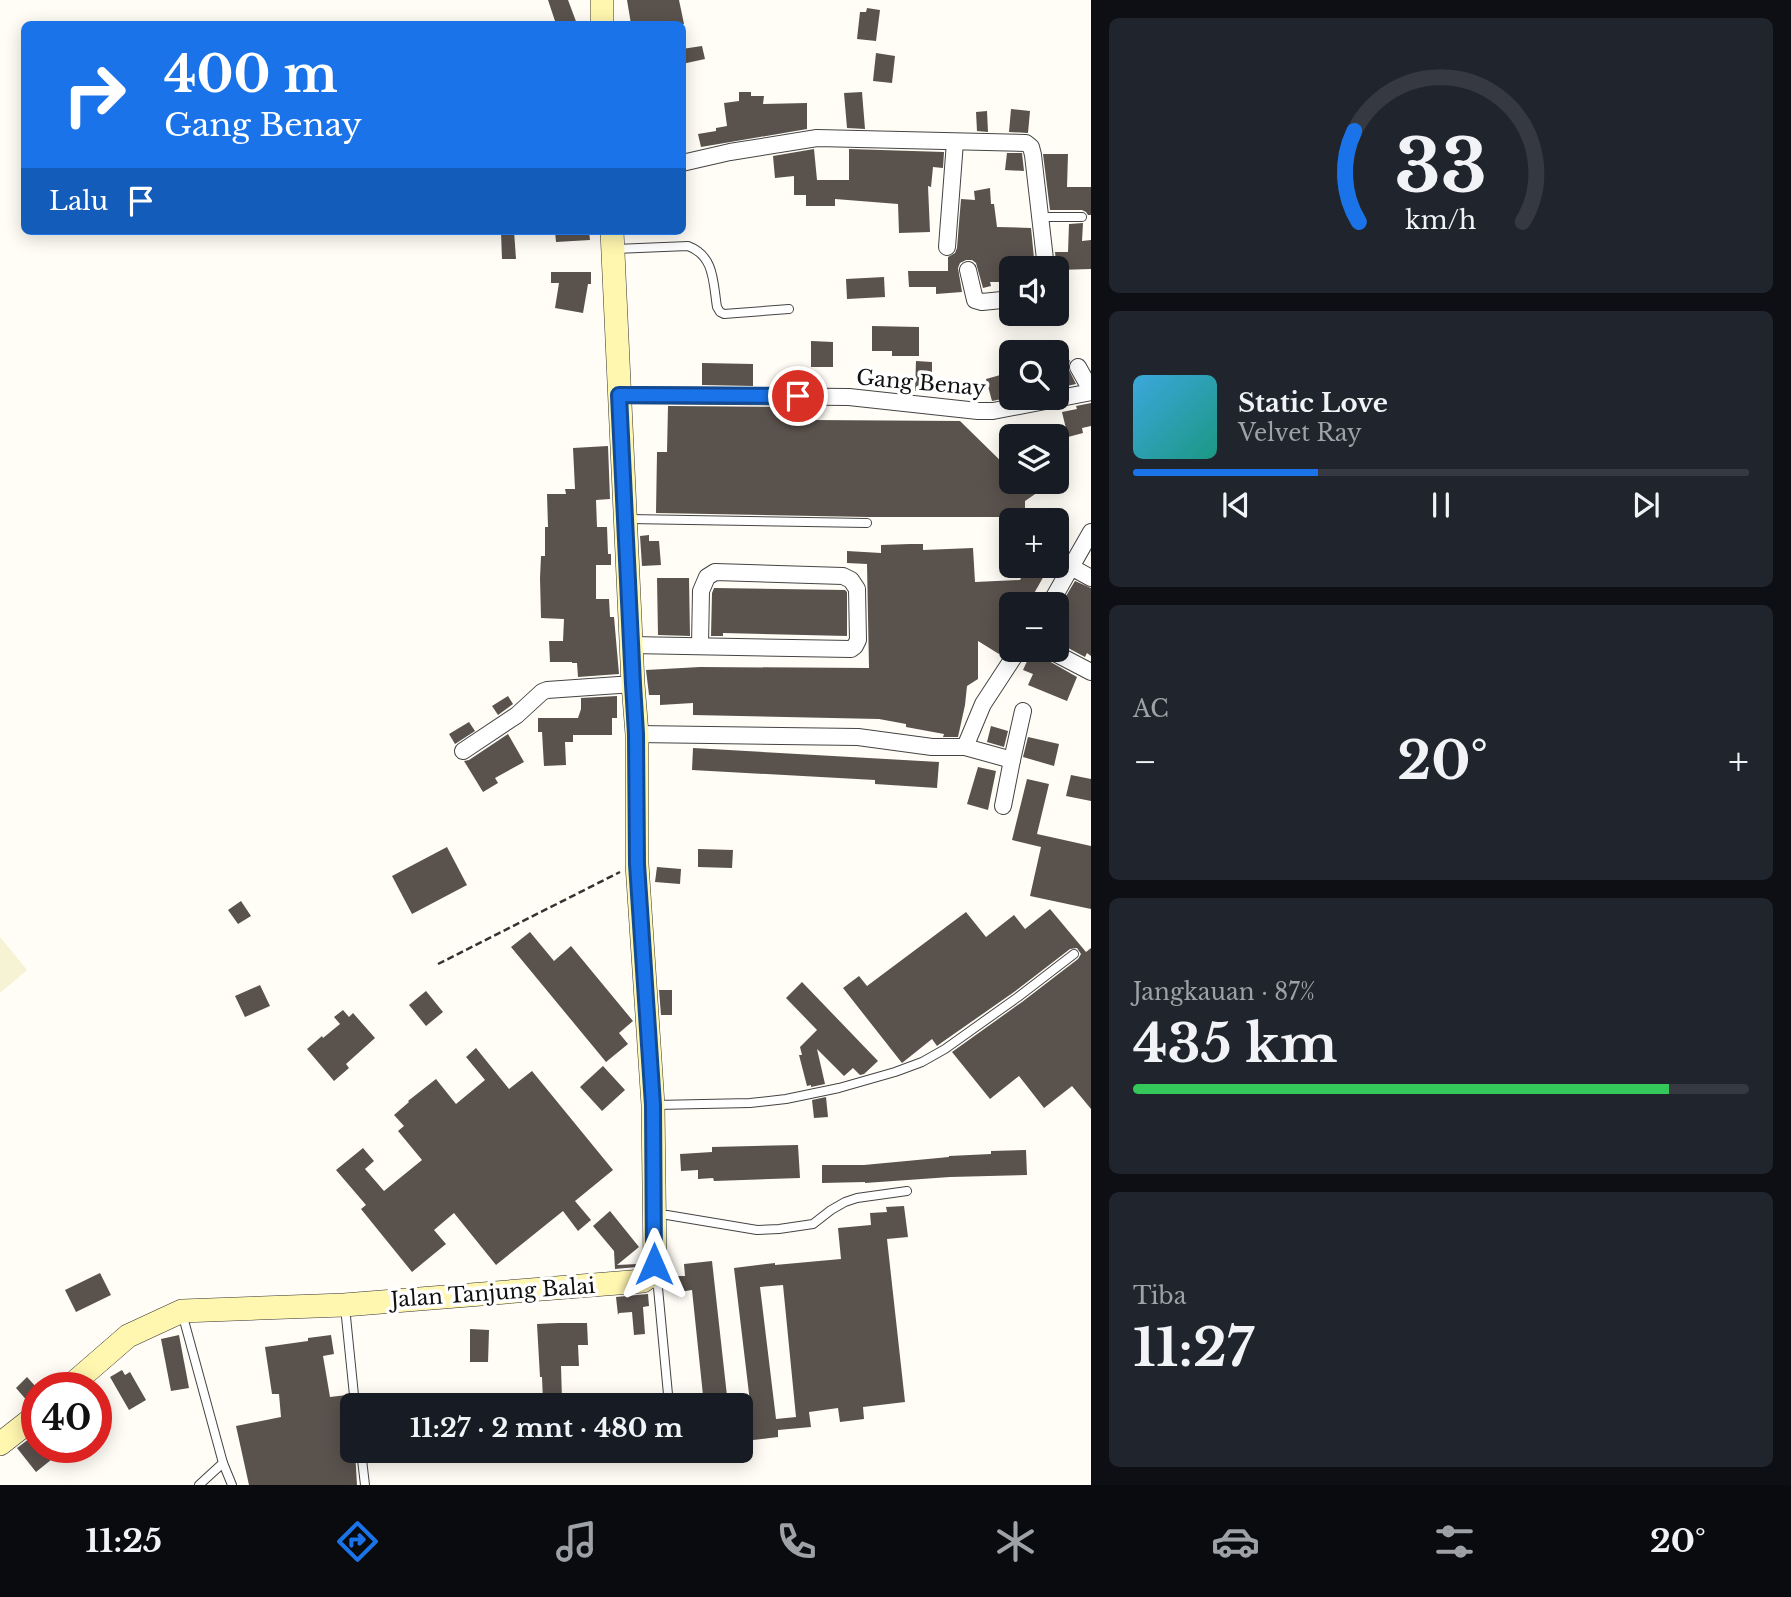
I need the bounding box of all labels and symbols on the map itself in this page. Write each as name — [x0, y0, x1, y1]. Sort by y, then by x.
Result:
street label: Gang Benay — [855, 364, 987, 402]
pin — [768, 366, 828, 426]
position arrow — [617, 1227, 691, 1301]
street label: Jalan Tanjung Balai — [387, 1273, 596, 1313]
speed limit sign: 40 — [21, 1372, 112, 1463]

